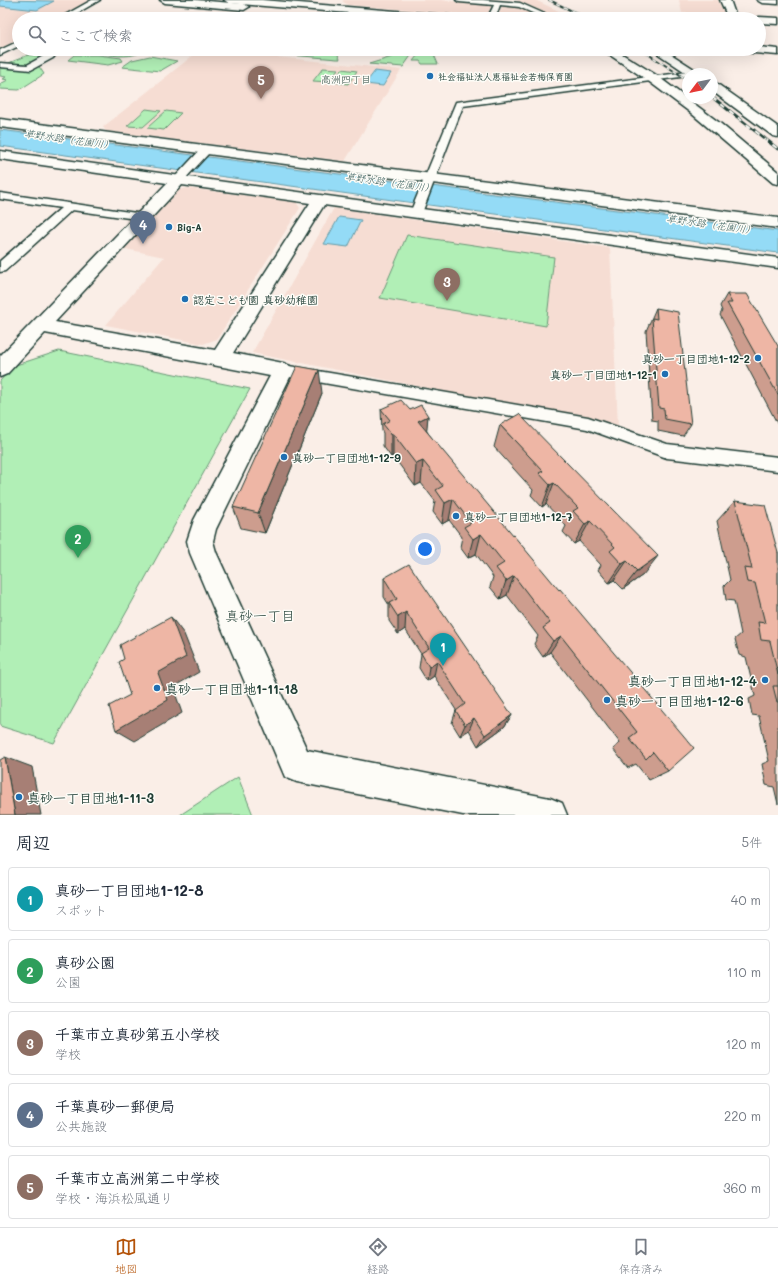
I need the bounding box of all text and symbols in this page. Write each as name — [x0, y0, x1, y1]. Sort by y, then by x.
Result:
search box — [12, 12, 766, 56]
icon: search — [26, 23, 48, 45]
text: ここで検索 — [58, 25, 133, 45]
pin: 5 — [248, 66, 274, 99]
north arrow — [682, 68, 718, 104]
marker: 社会福祉法人恵福祉会若梅保育園 — [425, 71, 435, 81]
place label: 社会福祉法人恵福祉会若梅保育園 — [438, 71, 573, 82]
district label: 高洲四丁目 — [321, 72, 371, 86]
water label: 草野水路（花園川） — [23, 126, 115, 152]
water label: 草野水路（花園川） — [344, 169, 436, 195]
pin: 4 — [130, 211, 156, 244]
water label: 草野水路（花園川） — [665, 211, 757, 237]
marker: Big-A — [164, 222, 174, 232]
place label: Big-A — [177, 222, 202, 233]
pin: 3 — [434, 268, 460, 301]
place label: 認定こども園 真砂幼稚園 — [193, 292, 318, 307]
marker: 認定こども園 真砂幼稚園 — [180, 294, 190, 304]
place label: 真砂一丁目団地1-12-2 — [642, 351, 750, 366]
marker: 真砂一丁目団地1-12-2 — [753, 353, 763, 363]
place label: 真砂一丁目団地1-12-1 — [550, 367, 657, 382]
marker: 真砂一丁目団地1-12-1 — [660, 369, 670, 379]
place label: 真砂一丁目団地1-12-9 — [292, 450, 401, 465]
marker: 真砂一丁目団地1-12-9 — [279, 452, 289, 462]
place label: 真砂一丁目団地1-12-7 — [464, 509, 572, 524]
marker: 真砂一丁目団地1-12-7 — [451, 511, 461, 521]
pin: 2 — [65, 525, 91, 558]
your location — [415, 539, 435, 559]
district label: 真砂一丁目 — [225, 606, 295, 625]
pin: 1 — [430, 633, 456, 666]
place label: 真砂一丁目団地1-12-4 — [628, 672, 757, 689]
marker: 真砂一丁目団地1-12-4 — [760, 675, 770, 685]
place label: 真砂一丁目団地1-11-18 — [165, 680, 298, 697]
marker: 真砂一丁目団地1-11-18 — [152, 683, 162, 693]
place label: 真砂一丁目団地1-12-6 — [615, 692, 744, 709]
marker: 真砂一丁目団地1-12-6 — [602, 695, 612, 705]
place label: 真砂一丁目団地1-11-3 — [27, 789, 154, 806]
marker: 真砂一丁目団地1-11-3 — [14, 792, 24, 802]
text: 周辺 — [16, 831, 50, 853]
text: 5件 — [741, 833, 762, 850]
text: 真砂一丁目団地1-12-8 — [55, 880, 204, 900]
text: 1 — [27, 891, 33, 908]
text: 40 m — [731, 891, 761, 908]
text: スポット — [55, 901, 107, 918]
text: 真砂公園 — [55, 952, 115, 972]
text: 2 — [26, 963, 34, 980]
text: 110 m — [727, 963, 761, 980]
text: 公園 — [55, 973, 81, 990]
text: 千葉市立真砂第五小学校 — [55, 1024, 220, 1044]
text: 3 — [26, 1035, 34, 1052]
text: 120 m — [725, 1035, 761, 1052]
text: 学校 — [55, 1045, 81, 1062]
text: 千葉真砂一郵便局 — [55, 1096, 175, 1116]
text: 4 — [26, 1107, 34, 1124]
text: 220 m — [724, 1107, 761, 1124]
text: 公共施設 — [55, 1117, 107, 1134]
text: 千葉市立高洲第二中学校 — [55, 1168, 220, 1188]
text: 5 — [26, 1179, 34, 1196]
text: 360 m — [723, 1179, 761, 1196]
text: 学校 · 海浜松風通り — [55, 1189, 173, 1206]
tab: 地図 — [115, 1236, 137, 1276]
tab: 経路 — [367, 1236, 389, 1276]
tab: 保存済み — [619, 1236, 663, 1276]

